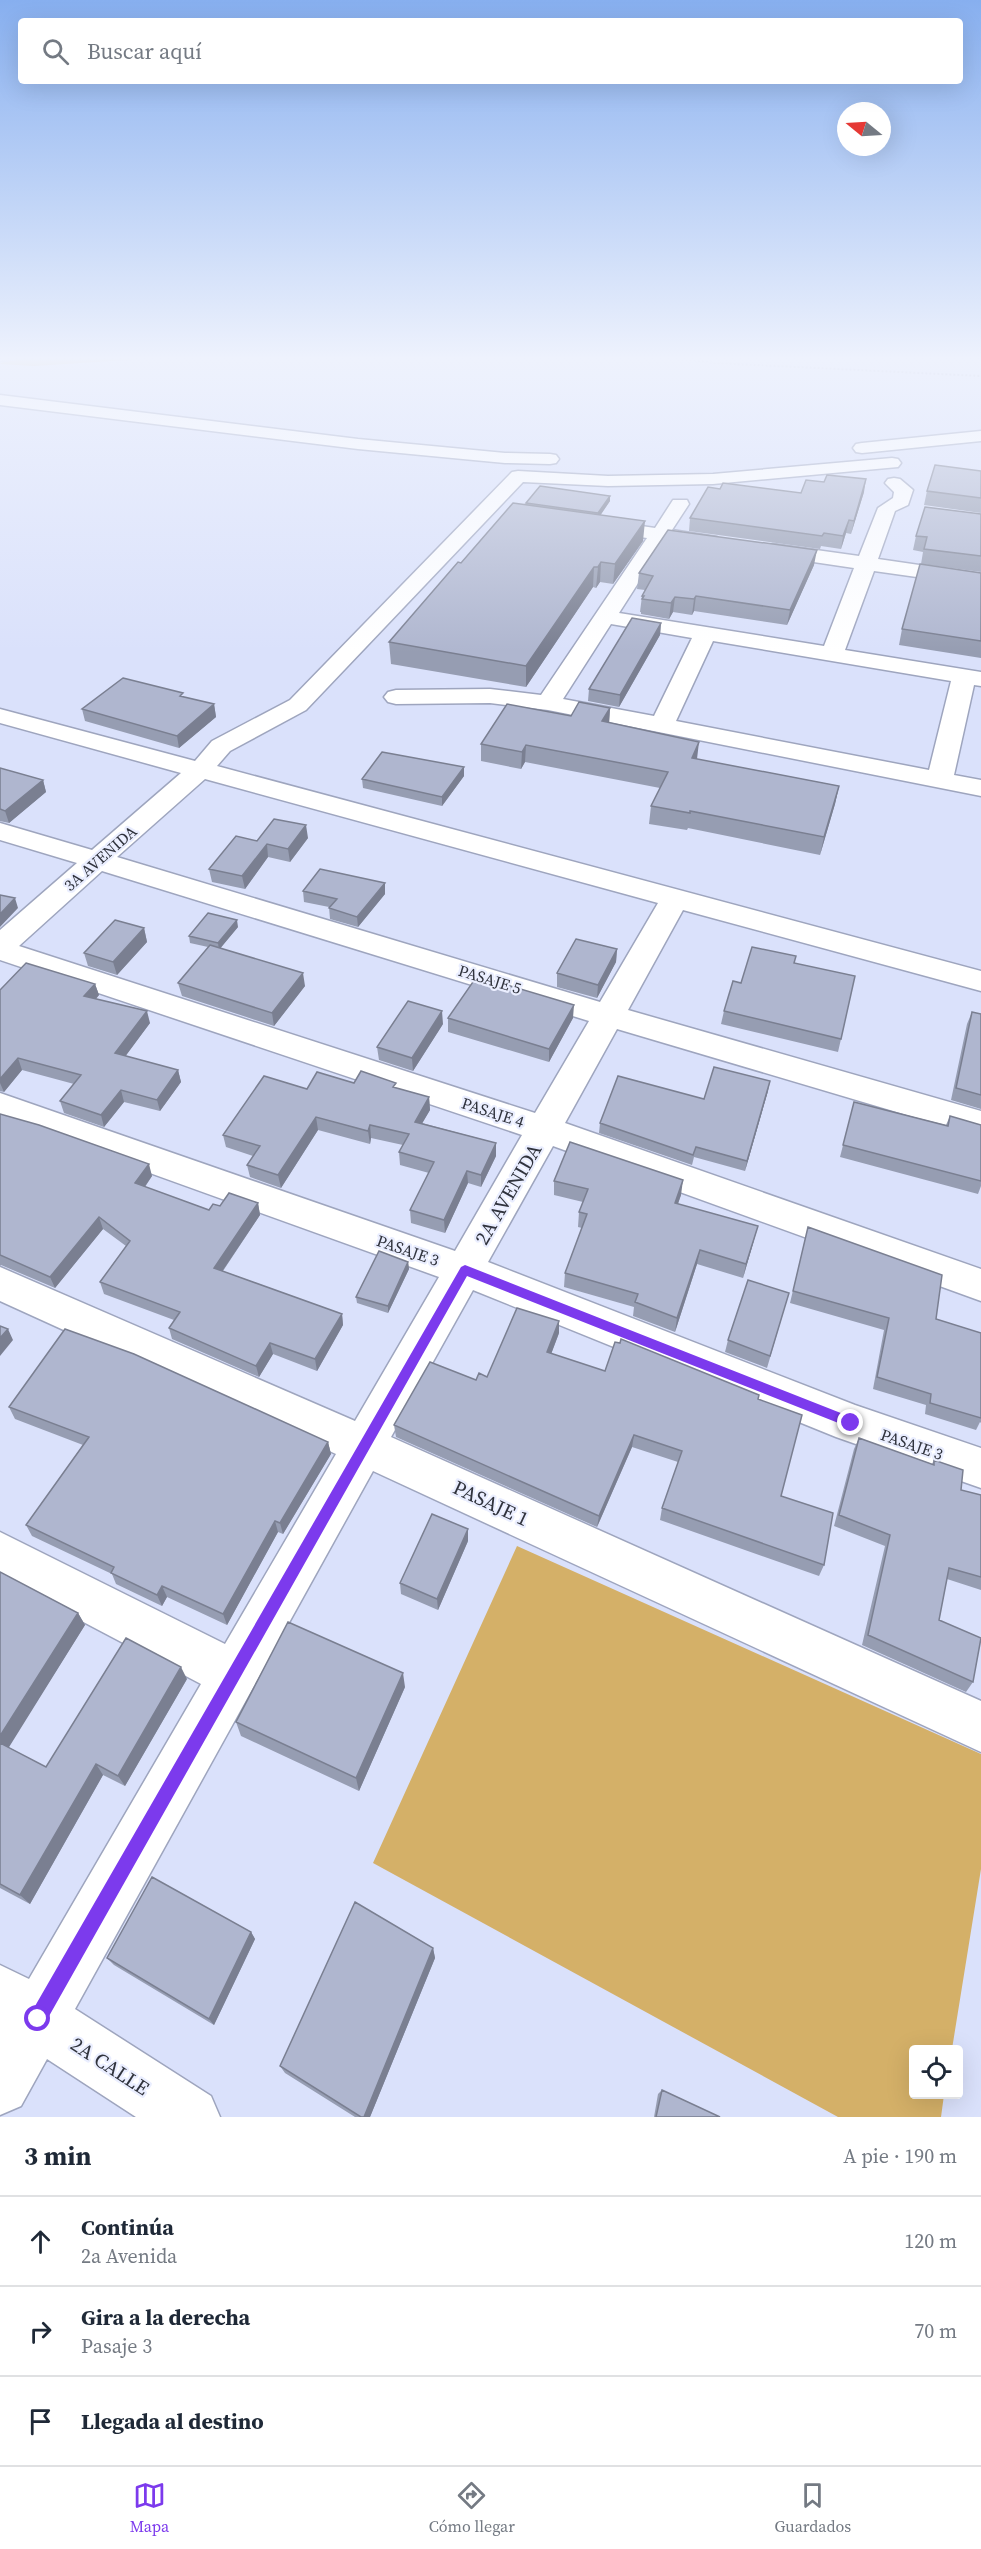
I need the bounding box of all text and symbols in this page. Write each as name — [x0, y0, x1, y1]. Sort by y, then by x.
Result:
search box — [18, 18, 963, 84]
icon: search — [39, 35, 72, 68]
text: Buscar aquí — [87, 36, 202, 66]
north arrow — [837, 102, 891, 156]
street label: 3A AVENIDA — [59, 820, 141, 896]
street label: PASAJE 5 — [456, 959, 524, 999]
street label: PASAJE 4 — [459, 1092, 527, 1132]
street label: 2A AVENIDA — [468, 1138, 549, 1250]
street label: PASAJE 3 — [374, 1229, 442, 1271]
route end — [837, 1409, 863, 1435]
street label: PASAJE 3 — [878, 1423, 946, 1465]
street label: PASAJE 1 — [448, 1473, 534, 1533]
route start — [24, 2005, 50, 2031]
street label: 2A CALLE — [65, 2030, 155, 2102]
map controls — [909, 2045, 963, 2099]
button: locate — [909, 2045, 963, 2099]
text: 3 min — [24, 2138, 91, 2174]
text: A pie · 190 m — [843, 2142, 957, 2170]
text: Continúa — [81, 2212, 174, 2242]
icon: ahead — [24, 2225, 57, 2258]
text: 120 m — [904, 2227, 957, 2255]
text: 2a Avenida — [81, 2242, 177, 2270]
text: Gira a la derecha — [81, 2302, 250, 2332]
icon: right — [24, 2315, 57, 2348]
text: 70 m — [914, 2317, 957, 2345]
text: Pasaje 3 — [81, 2332, 152, 2360]
icon: arrive — [24, 2405, 57, 2438]
text: Llegada al destino — [81, 2406, 264, 2436]
tab: Mapa — [130, 2479, 169, 2537]
tab: Cómo llegar — [429, 2479, 515, 2537]
tab: Guardados — [774, 2479, 851, 2537]

